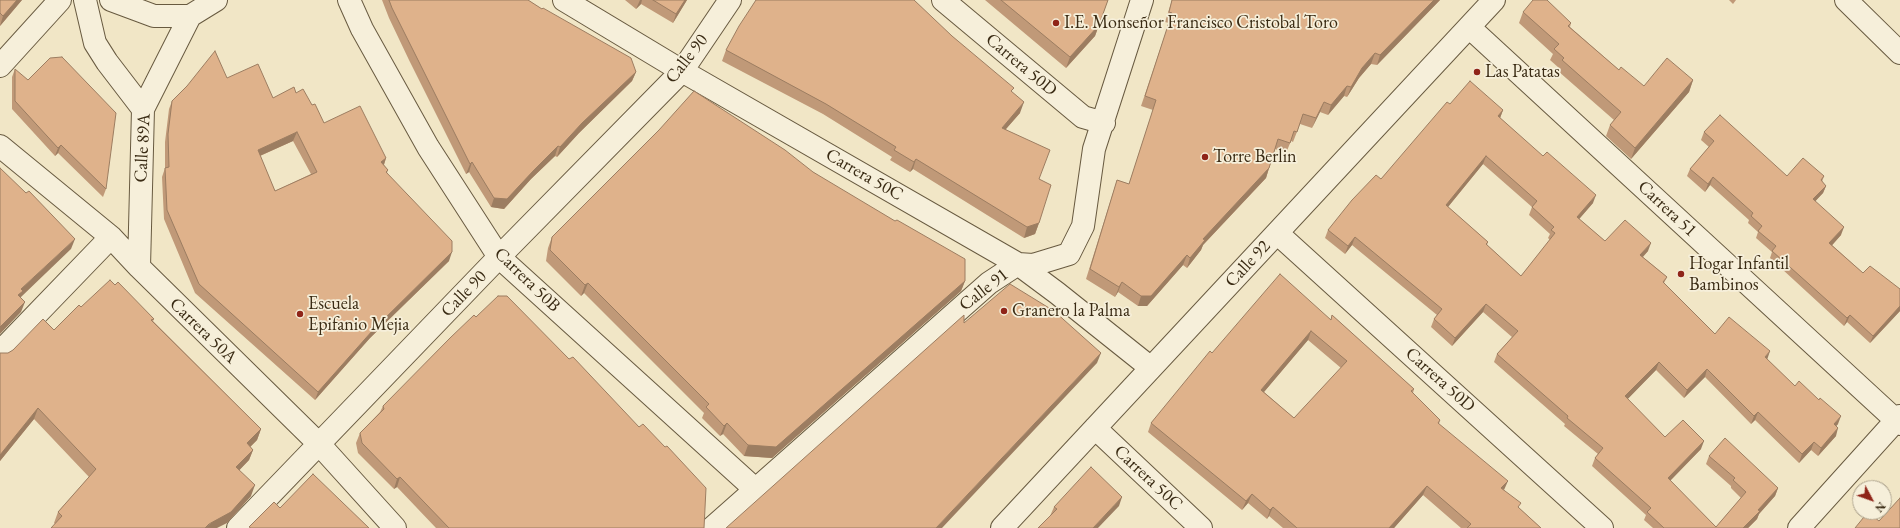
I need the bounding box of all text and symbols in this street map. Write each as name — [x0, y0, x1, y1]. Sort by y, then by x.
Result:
place label: I.E. Monseñor Francisco Cristobal Toro — [1064, 12, 1338, 34]
marker: I.E. Monseñor Francisco Cristobal Toro — [1051, 18, 1061, 28]
street label: Carrera 50D — [981, 29, 1061, 101]
street label: Calle 90 — [661, 30, 713, 88]
place label: Las Patatas — [1485, 61, 1560, 83]
marker: Las Patatas — [1472, 67, 1482, 77]
street label: Calle 89A — [130, 113, 156, 183]
street label: Carrera 50C — [821, 144, 907, 206]
place label: Torre Berlin — [1213, 146, 1297, 168]
marker: Torre Berlin — [1200, 152, 1210, 162]
street label: Carrera 51 — [1633, 176, 1701, 242]
street label: Calle 92 — [1221, 236, 1275, 292]
street label: Carrera 50B — [489, 243, 565, 317]
place label: Hogar Infantil Bambinos — [1689, 253, 1789, 296]
street label: Calle 91 — [955, 264, 1013, 316]
street label: Calle 90 — [437, 266, 491, 322]
marker: Hogar Infantil Bambinos — [1676, 269, 1686, 279]
place label: Escuela Epifanio Mejia — [308, 293, 409, 336]
street label: Carrera 50A — [165, 294, 241, 368]
place label: Granero la Palma — [1012, 300, 1130, 322]
marker: Granero la Palma — [999, 306, 1009, 316]
marker: Escuela Epifanio Mejia — [295, 309, 305, 319]
street label: Carrera 50D — [1401, 343, 1479, 417]
street label: Carrera 50C — [1109, 441, 1187, 515]
north arrow — [1852, 480, 1892, 520]
text: N — [1872, 499, 1889, 515]

